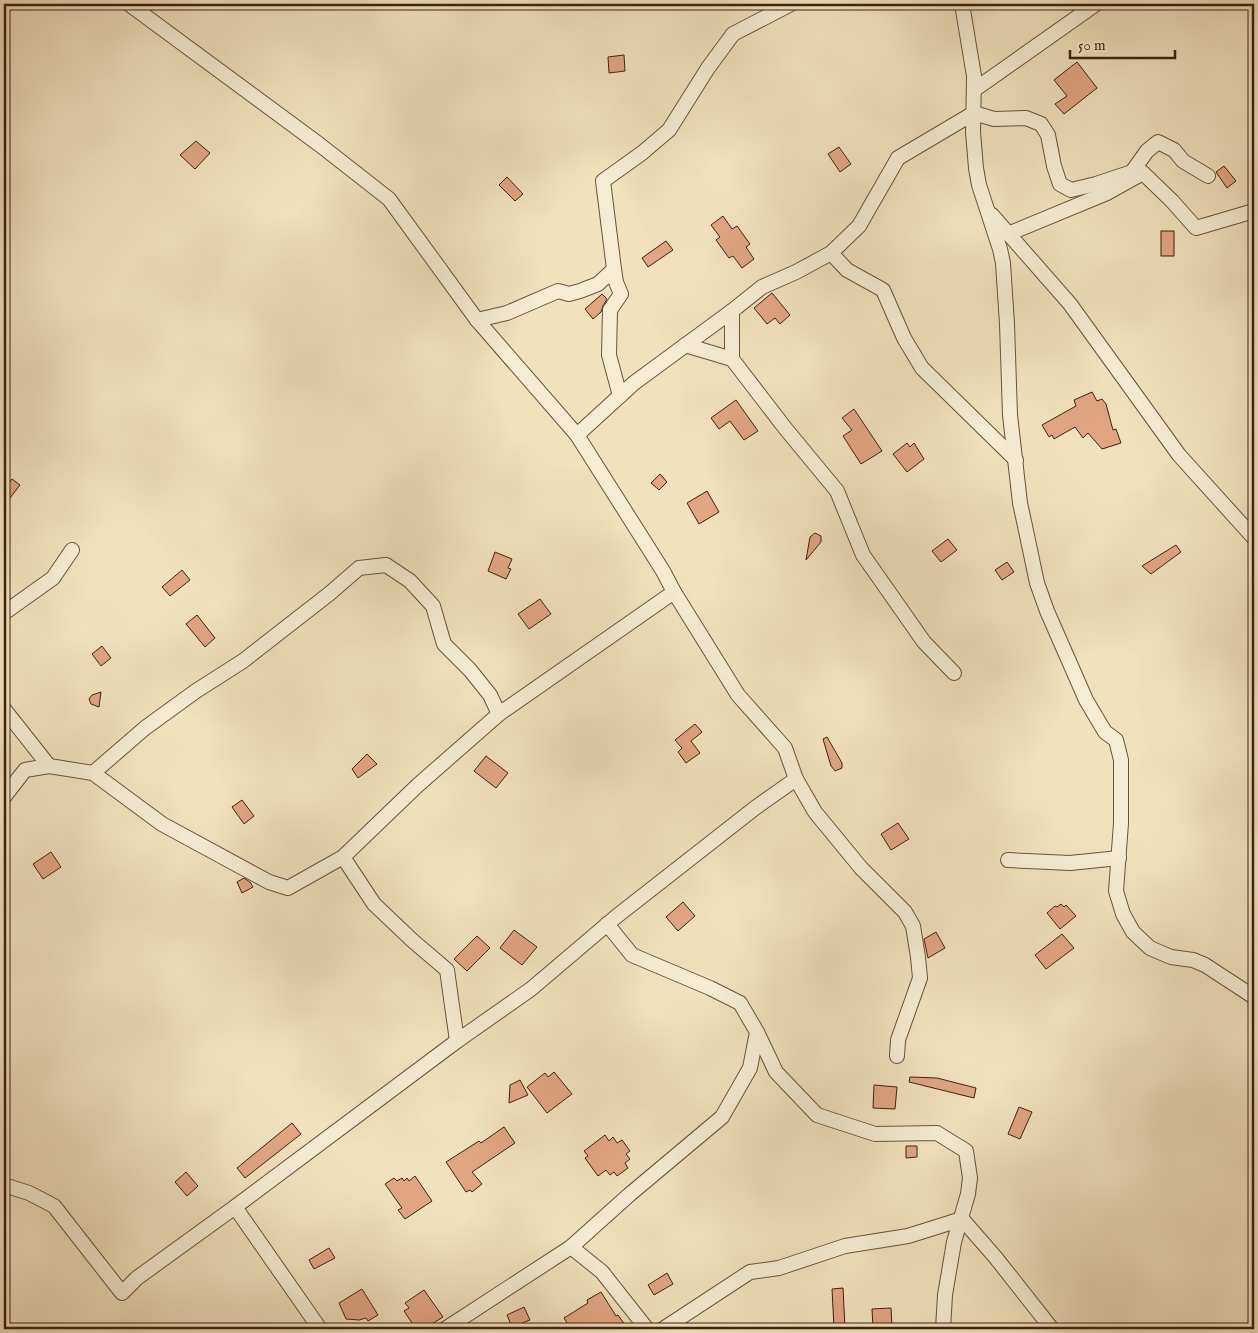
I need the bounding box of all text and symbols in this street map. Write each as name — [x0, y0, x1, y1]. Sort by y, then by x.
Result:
scale bar — [1070, 28, 1176, 60]
text: 50 m — [1078, 36, 1106, 55]

